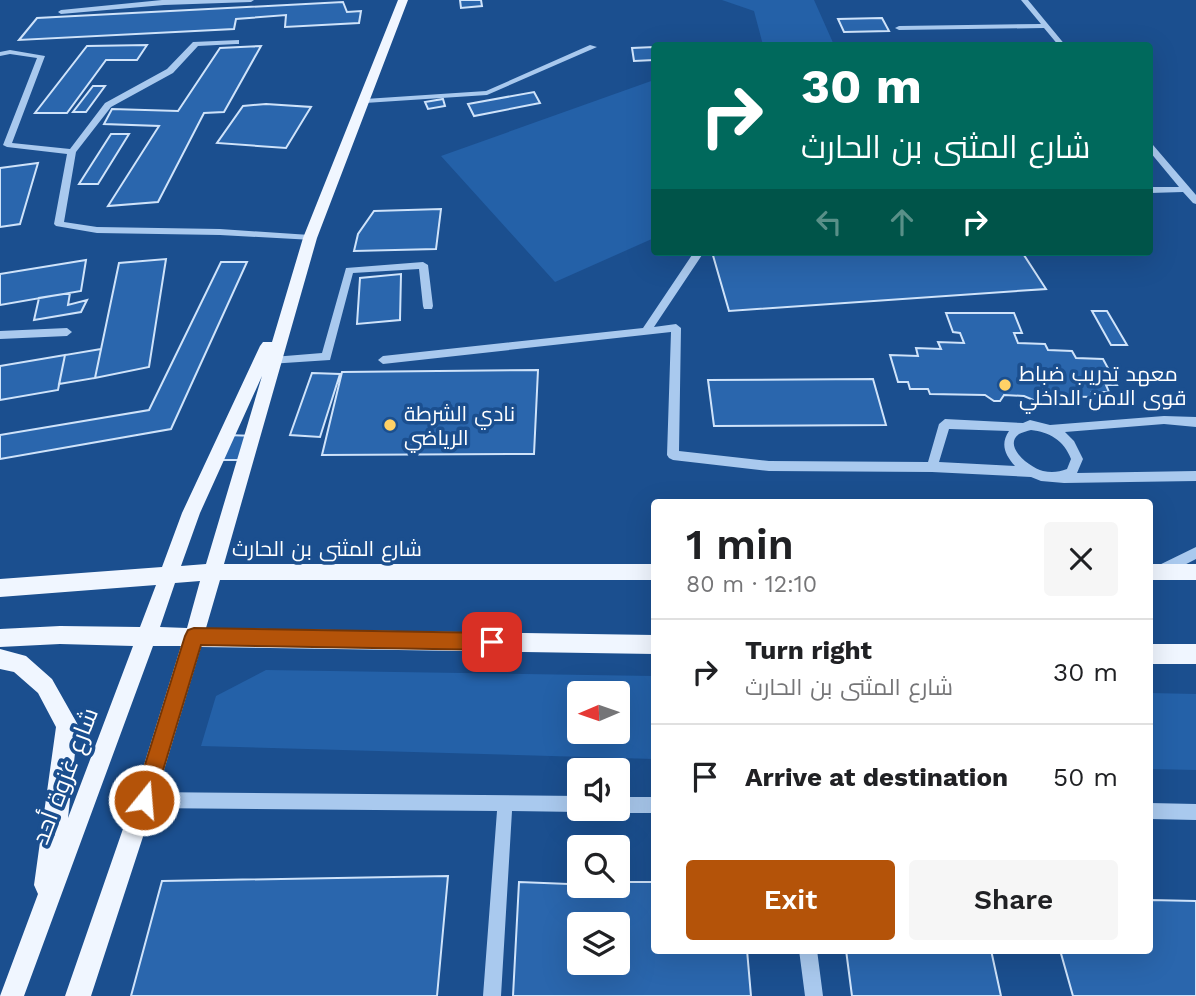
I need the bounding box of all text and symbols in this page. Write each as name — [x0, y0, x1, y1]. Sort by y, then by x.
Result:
text: 30 m — [801, 57, 922, 115]
icon: right — [686, 70, 777, 161]
text: شارع المثنى بن الحارث — [801, 128, 1090, 166]
icon: left — [810, 203, 848, 241]
icon: ahead — [883, 203, 921, 241]
icon: right — [956, 203, 994, 241]
place label: معهد تدريب ضباط قوى الامن الداخلي — [1019, 361, 1186, 414]
marker: معهد تدريب ضباط قوى الامن الداخلي — [997, 377, 1013, 393]
place label: نادي الشرطة الرياضي — [404, 401, 515, 453]
marker: نادي الشرطة الرياضي — [382, 417, 398, 433]
text: 1 min — [686, 520, 794, 569]
button: close — [1044, 522, 1118, 596]
street label: شارع المثنى بن الحارث — [232, 536, 422, 563]
text: 80 m · 12:10 — [686, 571, 817, 598]
pin — [462, 612, 522, 672]
icon: arrive — [473, 623, 511, 661]
text: Turn right — [745, 635, 872, 665]
icon: right — [686, 653, 724, 691]
text: 30 m — [1053, 657, 1118, 687]
text: شارع المثنى بن الحارث — [745, 674, 953, 701]
north arrow — [567, 681, 630, 744]
map controls — [567, 681, 630, 975]
street label: شارع غزوة أحد — [24, 703, 106, 849]
button: sound — [567, 758, 630, 821]
icon: arrive — [686, 758, 724, 796]
text: Arrive at destination — [745, 762, 1008, 792]
text: 50 m — [1053, 762, 1118, 792]
position arrow — [107, 763, 181, 837]
button: search — [567, 835, 630, 898]
button: Exit — [686, 860, 895, 940]
button: Share — [909, 860, 1118, 940]
button: layers — [567, 912, 630, 975]

